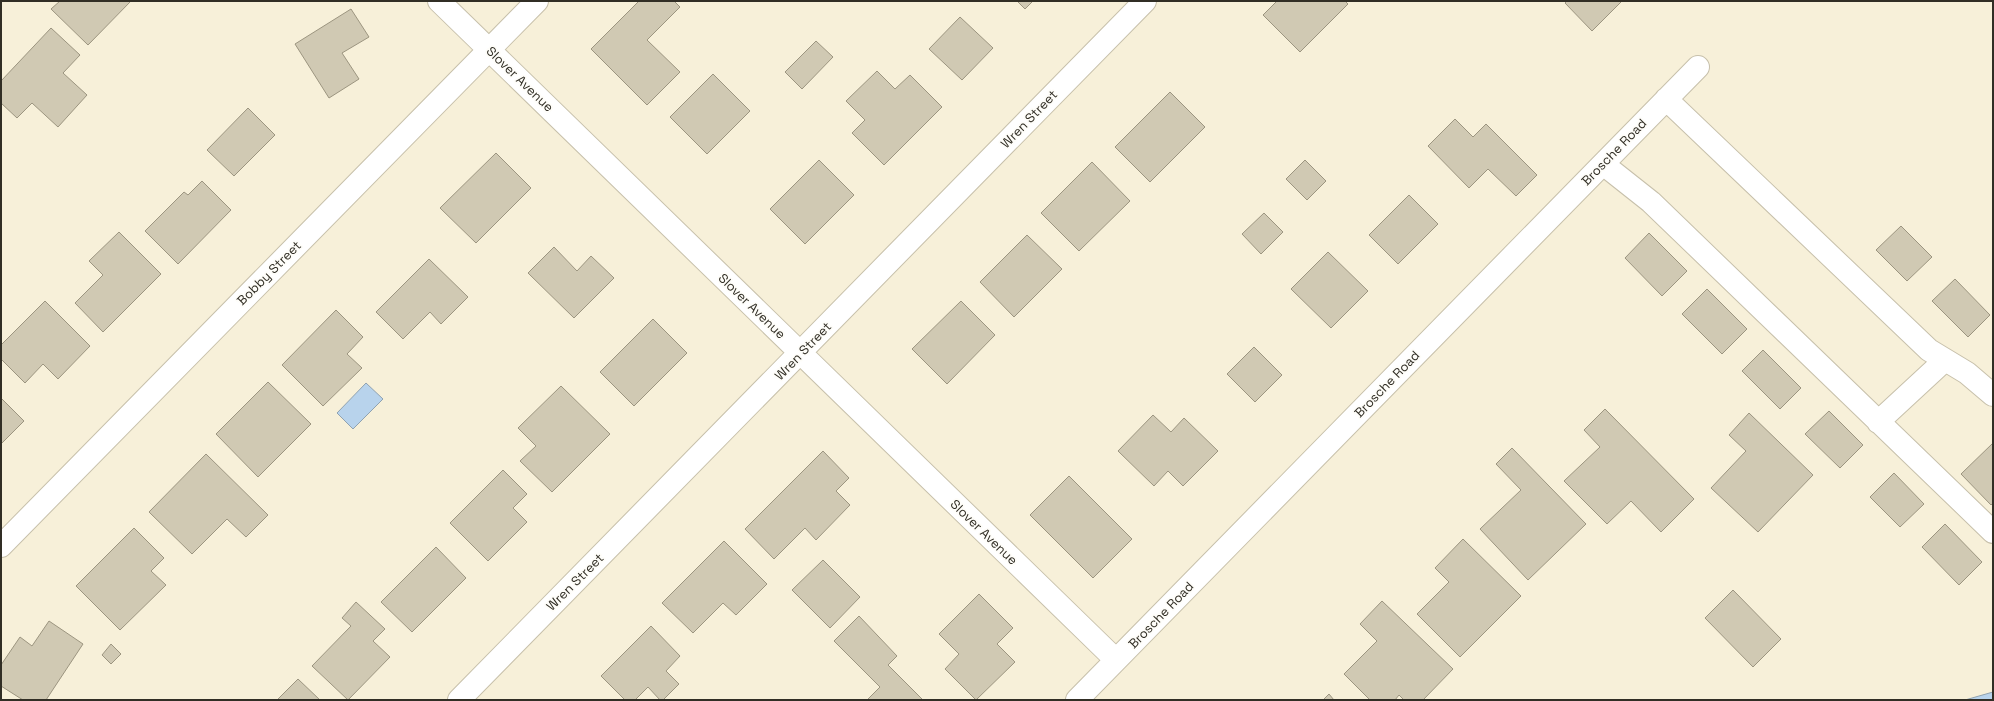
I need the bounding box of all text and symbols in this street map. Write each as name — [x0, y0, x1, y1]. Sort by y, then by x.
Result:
street label: Slover Avenue — [483, 43, 557, 115]
street label: Wren Street — [997, 86, 1061, 152]
street label: Brosche Road — [1578, 115, 1650, 189]
street label: Bobby Street — [233, 237, 305, 309]
street label: Slover Avenue — [715, 270, 789, 342]
street label: Wren Street — [771, 318, 835, 384]
street label: Brosche Road — [1351, 347, 1423, 421]
street label: Slover Avenue — [947, 496, 1021, 568]
street label: Wren Street — [543, 550, 607, 614]
street label: Brosche Road — [1125, 578, 1197, 652]

